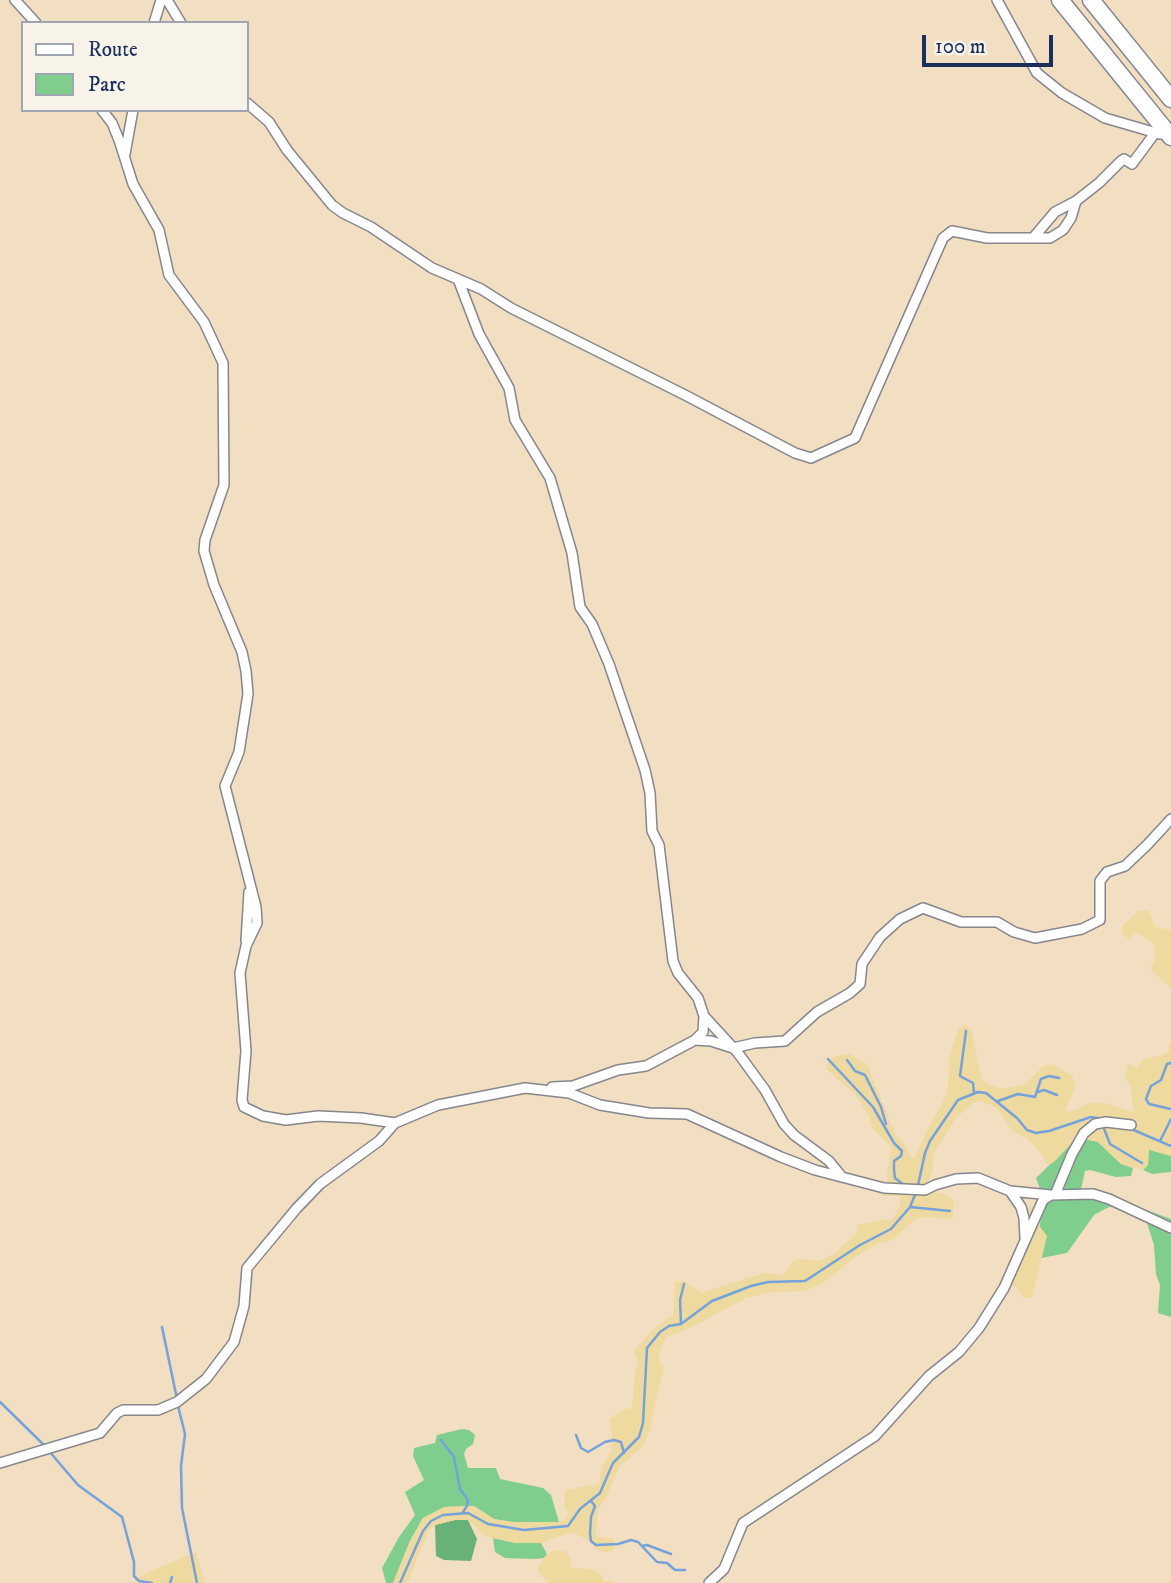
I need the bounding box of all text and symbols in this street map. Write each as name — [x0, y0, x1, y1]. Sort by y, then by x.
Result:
legend — [21, 21, 248, 112]
scale bar — [926, 21, 1057, 65]
text: 100 m — [935, 34, 986, 60]
text: Route — [88, 37, 138, 63]
text: Parc — [88, 72, 126, 98]

